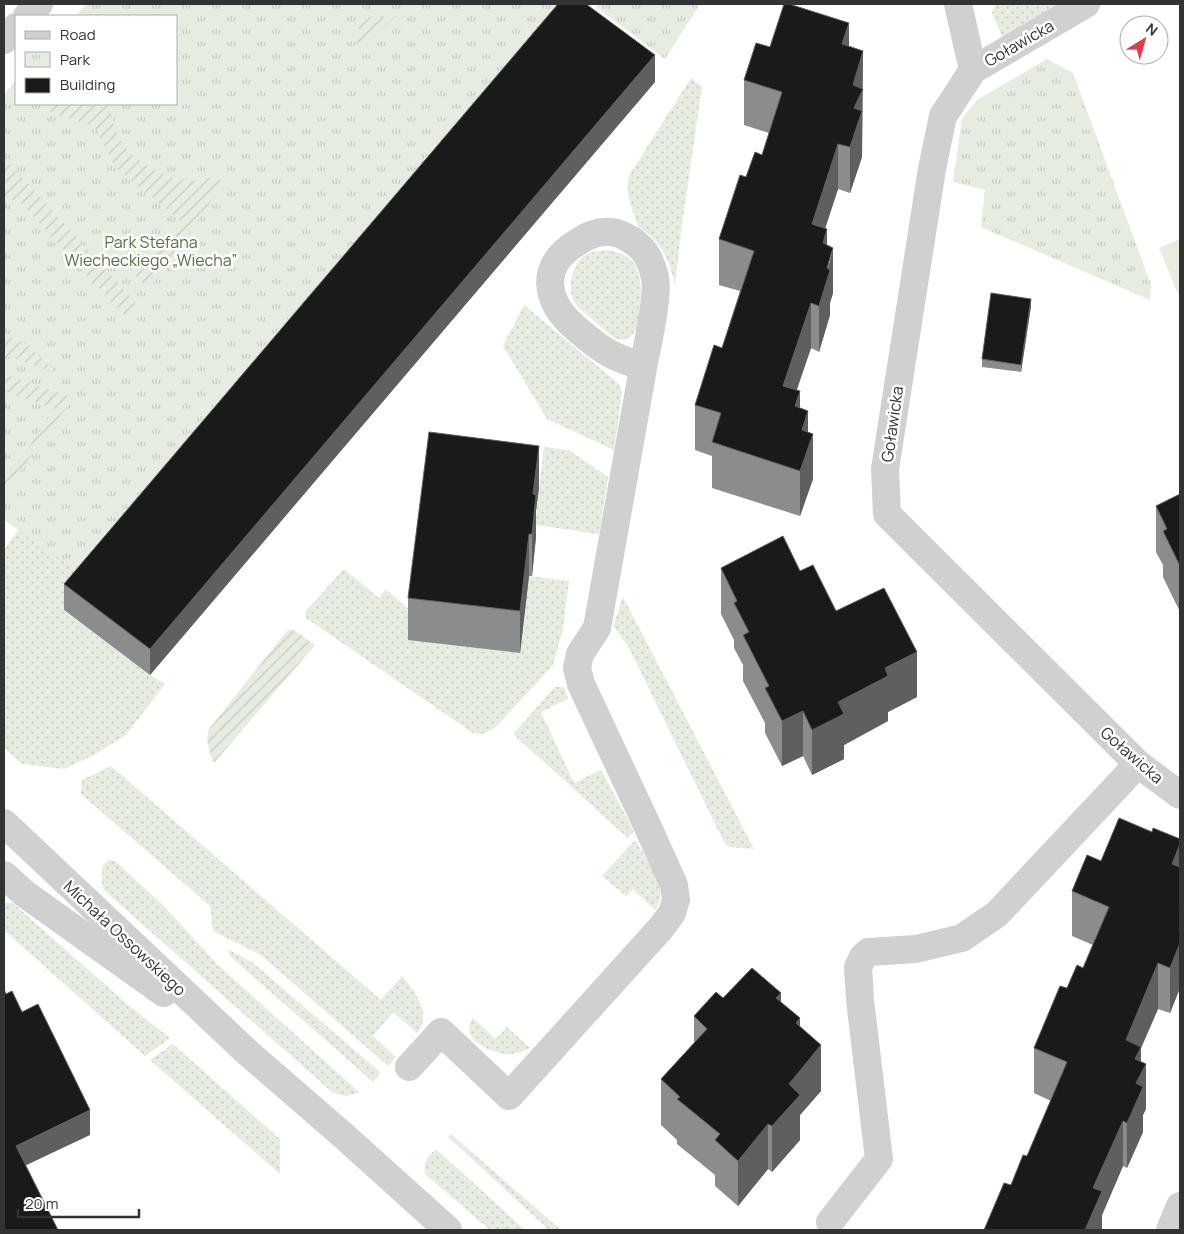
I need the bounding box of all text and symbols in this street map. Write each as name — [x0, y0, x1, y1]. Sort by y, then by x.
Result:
street label: Goławicka — [980, 14, 1058, 72]
legend — [15, 15, 178, 105]
north arrow — [1119, 15, 1169, 65]
text: N — [1142, 19, 1162, 40]
text: Road — [60, 24, 96, 45]
text: Park — [60, 49, 90, 70]
text: Building — [60, 74, 115, 95]
park label: Park Stefana Wiecheckiego „Wiecha” — [65, 231, 237, 271]
street label: Goławicka — [876, 384, 908, 464]
street label: Goławicka — [1096, 722, 1168, 788]
street label: Michała Ossowskiego — [59, 875, 191, 1001]
scale bar — [18, 1186, 139, 1218]
text: 20 m — [25, 1193, 58, 1214]

